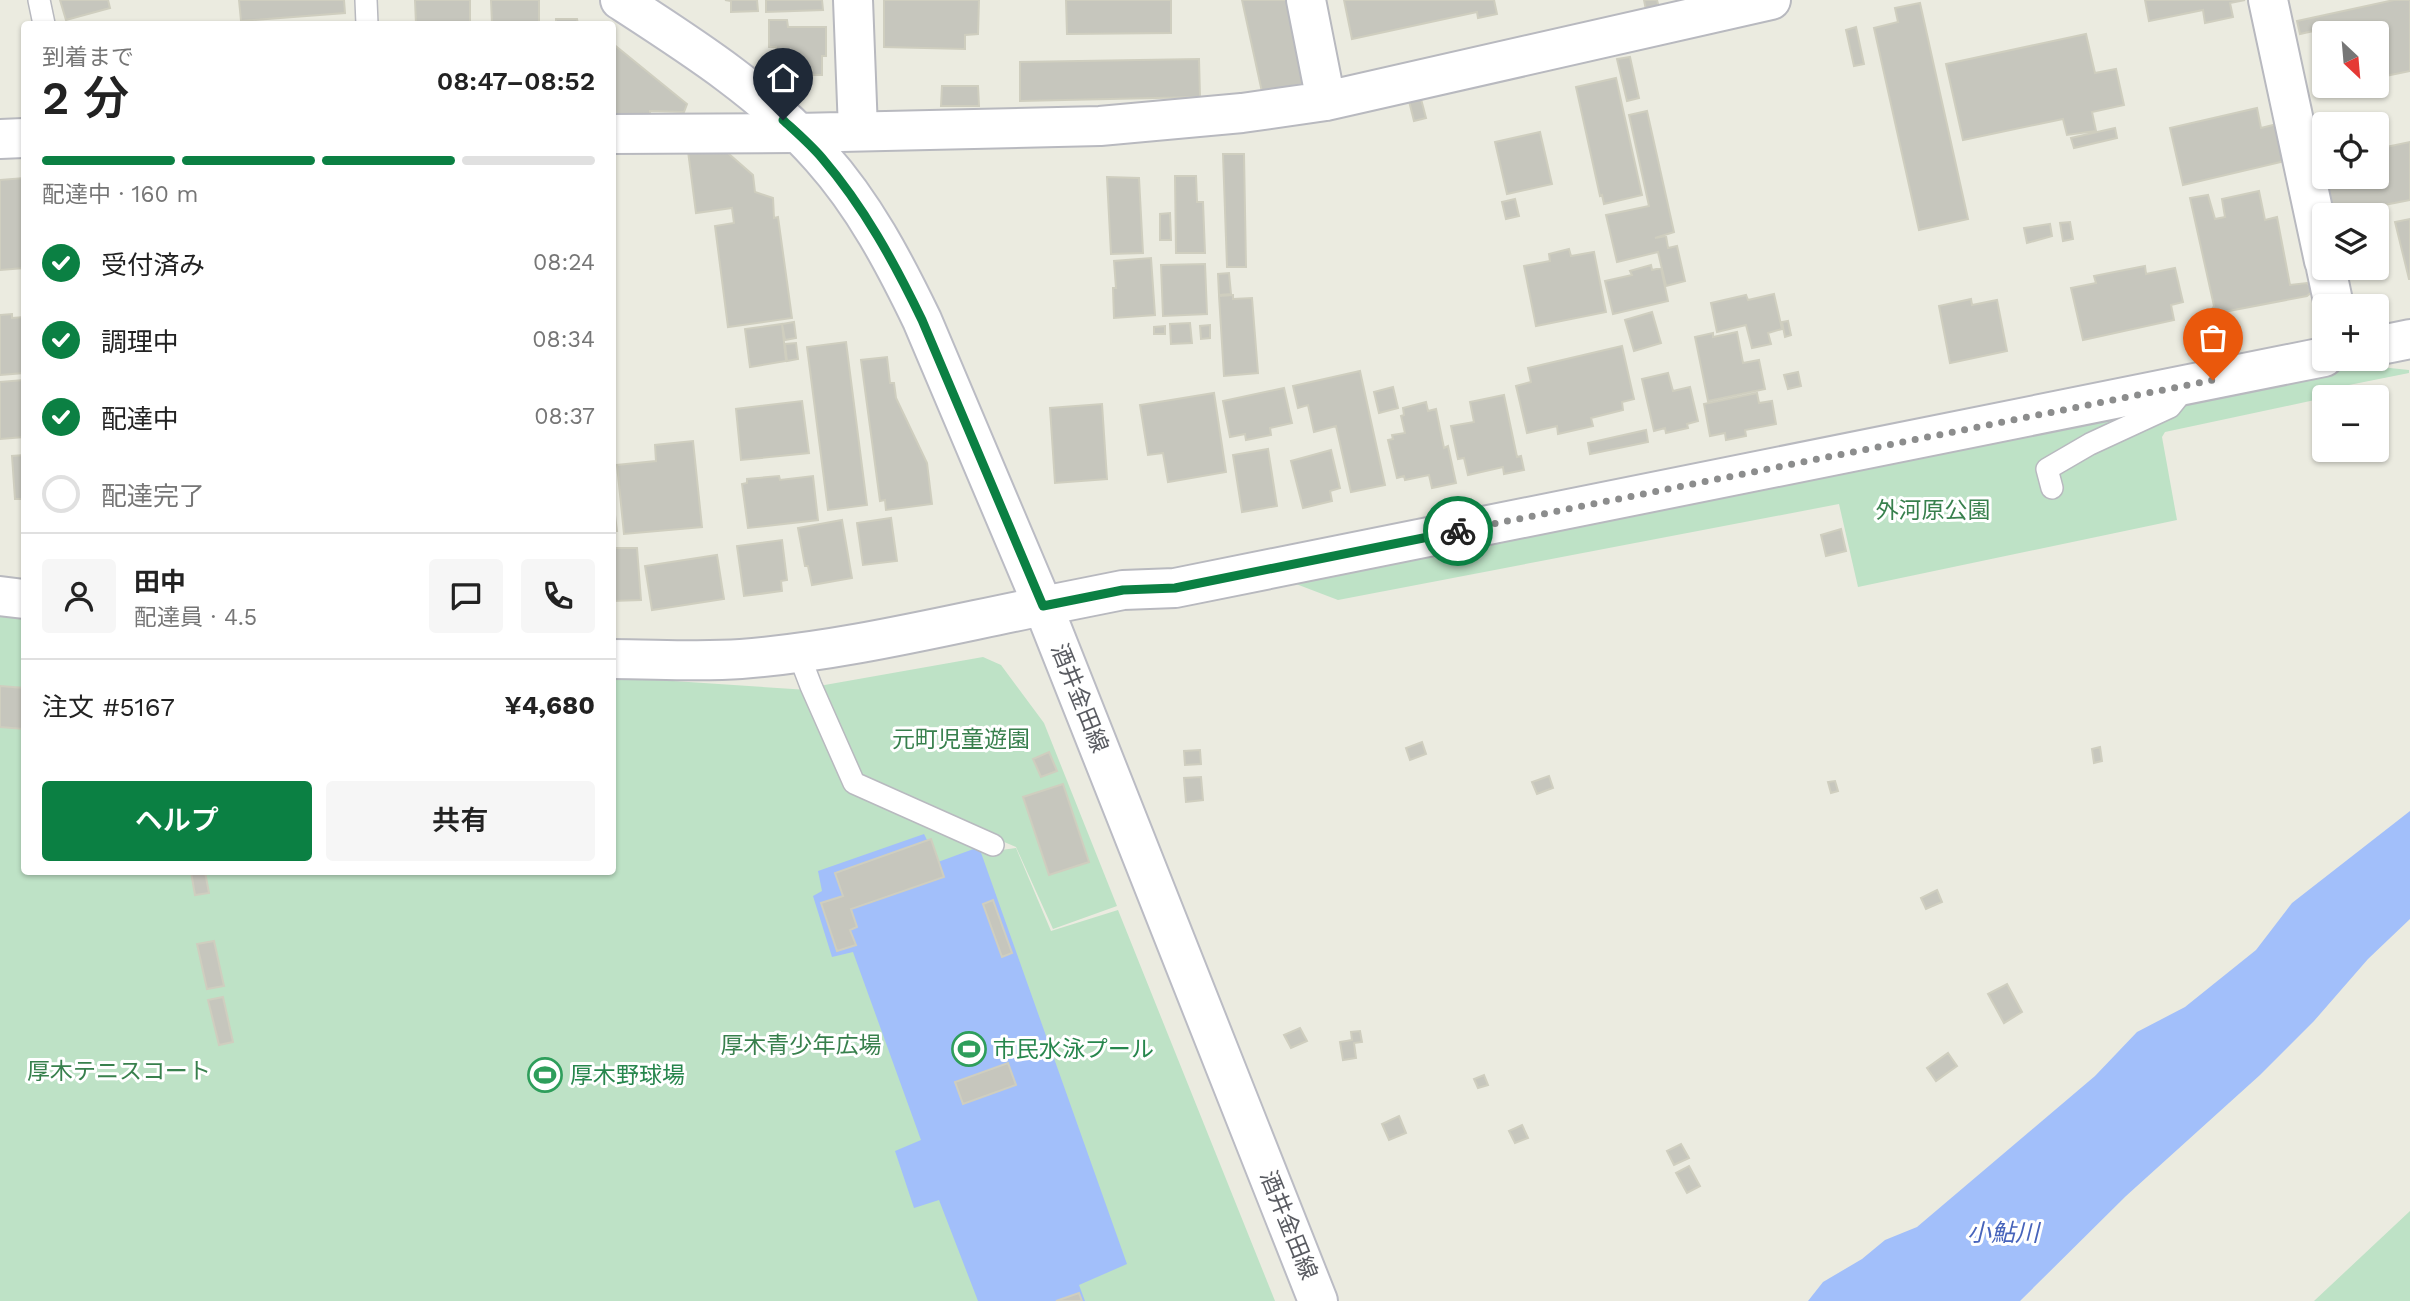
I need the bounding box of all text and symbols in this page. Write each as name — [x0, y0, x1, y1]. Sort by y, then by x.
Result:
north arrow — [2312, 21, 2389, 98]
map controls — [2312, 21, 2389, 462]
text: 到着まで — [42, 44, 134, 71]
pin — [753, 48, 813, 120]
icon: home — [764, 59, 802, 97]
text: 08:47–08:52 — [437, 66, 595, 96]
text: 2 分 — [42, 71, 129, 125]
button: locate — [2312, 112, 2389, 189]
text: 配達中 · 160 m — [42, 181, 198, 208]
button: layers — [2312, 203, 2389, 280]
icon: check — [42, 244, 80, 282]
text: 08:24 — [533, 249, 595, 276]
text: 受付済み — [101, 250, 205, 280]
button: + — [2312, 294, 2389, 371]
pin — [2183, 308, 2243, 380]
icon: bag — [2194, 319, 2232, 357]
icon: check — [42, 321, 80, 359]
text: 08:34 — [532, 326, 595, 353]
text: 調理中 — [101, 327, 179, 357]
button: − — [2312, 385, 2389, 462]
icon: check — [42, 398, 80, 436]
text: 08:37 — [534, 403, 595, 430]
text: 配達中 — [101, 404, 179, 434]
text: 配達完了 — [101, 481, 205, 511]
courier — [1423, 496, 1493, 566]
park label: 外河原公園 — [1876, 497, 1991, 524]
icon: bike — [1439, 512, 1477, 550]
button: person — [42, 559, 116, 633]
button: chat — [429, 559, 503, 633]
button: phone — [521, 559, 595, 633]
text: 田中 — [134, 567, 186, 597]
text: 配達員 · 4.5 — [134, 604, 257, 631]
street label: 酒井金田線 — [1045, 640, 1114, 757]
text: ¥4,680 — [505, 690, 595, 720]
text: 注文 #5167 — [42, 692, 175, 722]
park label: 元町児童遊園 — [892, 726, 1030, 753]
button: ヘルプ — [42, 781, 312, 861]
button: 共有 — [326, 781, 595, 861]
sports icon: 市民水泳プール — [950, 1030, 988, 1068]
park label: 厚木青少年広場 — [721, 1032, 882, 1059]
place label: 市民水泳プール — [993, 1036, 1154, 1063]
sports icon: 厚木野球場 — [526, 1056, 564, 1094]
park label: 厚木テニスコート — [27, 1058, 211, 1085]
place label: 厚木野球場 — [570, 1062, 685, 1089]
street label: 酒井金田線 — [1254, 1167, 1323, 1284]
water label: 小鮎川 — [1967, 1219, 2042, 1247]

